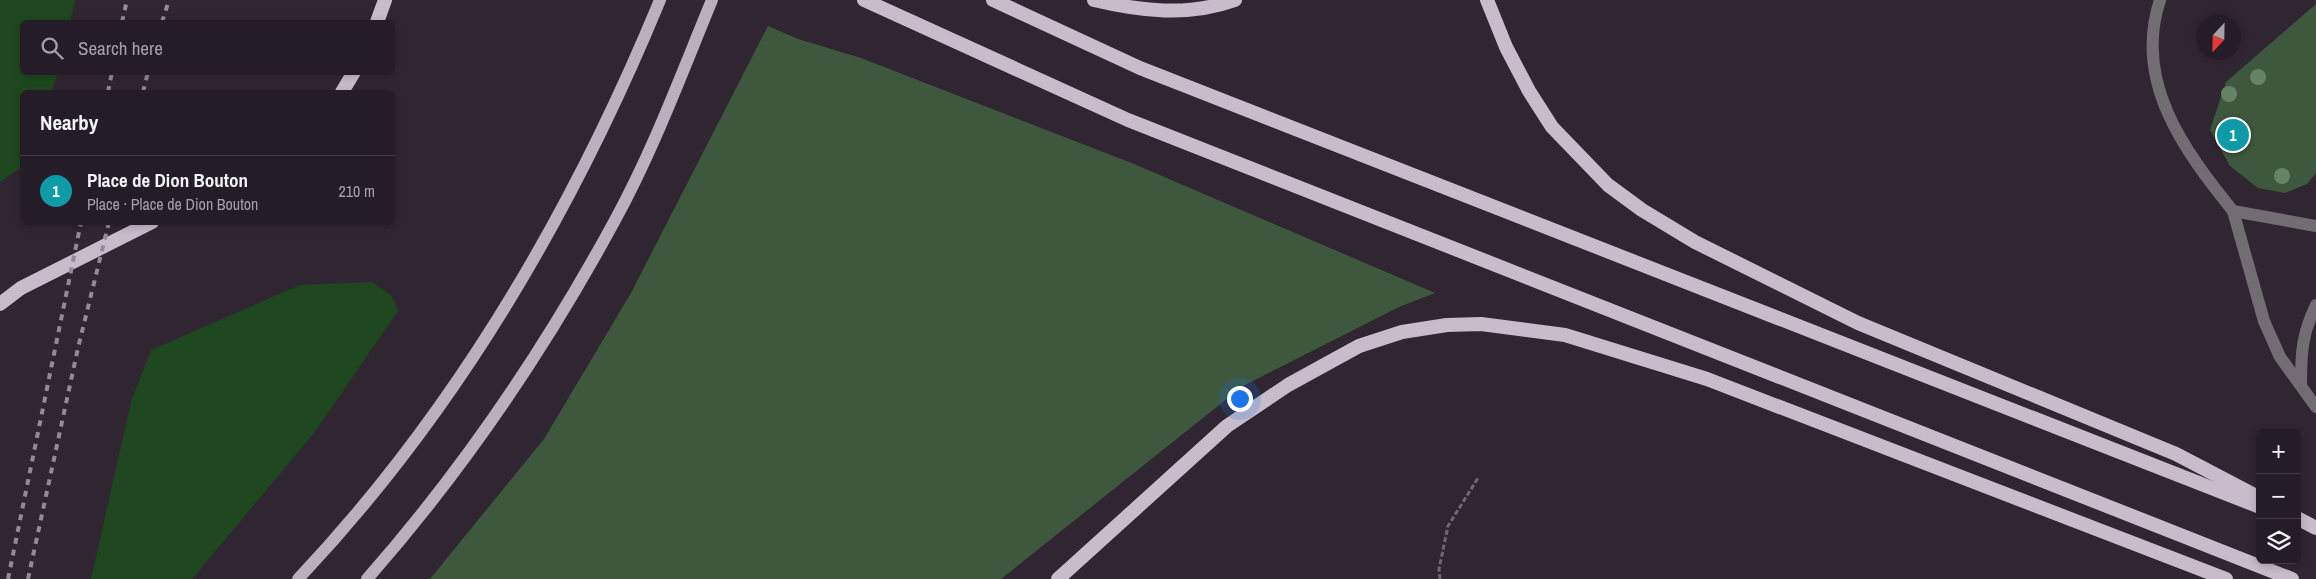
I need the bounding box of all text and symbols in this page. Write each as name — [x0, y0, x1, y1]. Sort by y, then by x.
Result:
north arrow — [2196, 15, 2241, 60]
search box — [20, 20, 395, 75]
icon: search — [38, 34, 66, 62]
text: Search here — [78, 35, 163, 61]
text: Nearby — [40, 108, 98, 137]
pin: 1 — [2217, 116, 2249, 154]
text: Place de Dion Bouton — [87, 167, 248, 193]
text: 1 — [52, 180, 60, 202]
text: 210 m — [339, 180, 375, 202]
text: Place · Place de Dion Bouton — [87, 193, 258, 215]
your location — [1227, 386, 1253, 412]
map controls — [2256, 429, 2301, 564]
button: + — [2256, 429, 2301, 474]
button: − — [2256, 474, 2301, 519]
button: layers — [2256, 519, 2301, 564]

